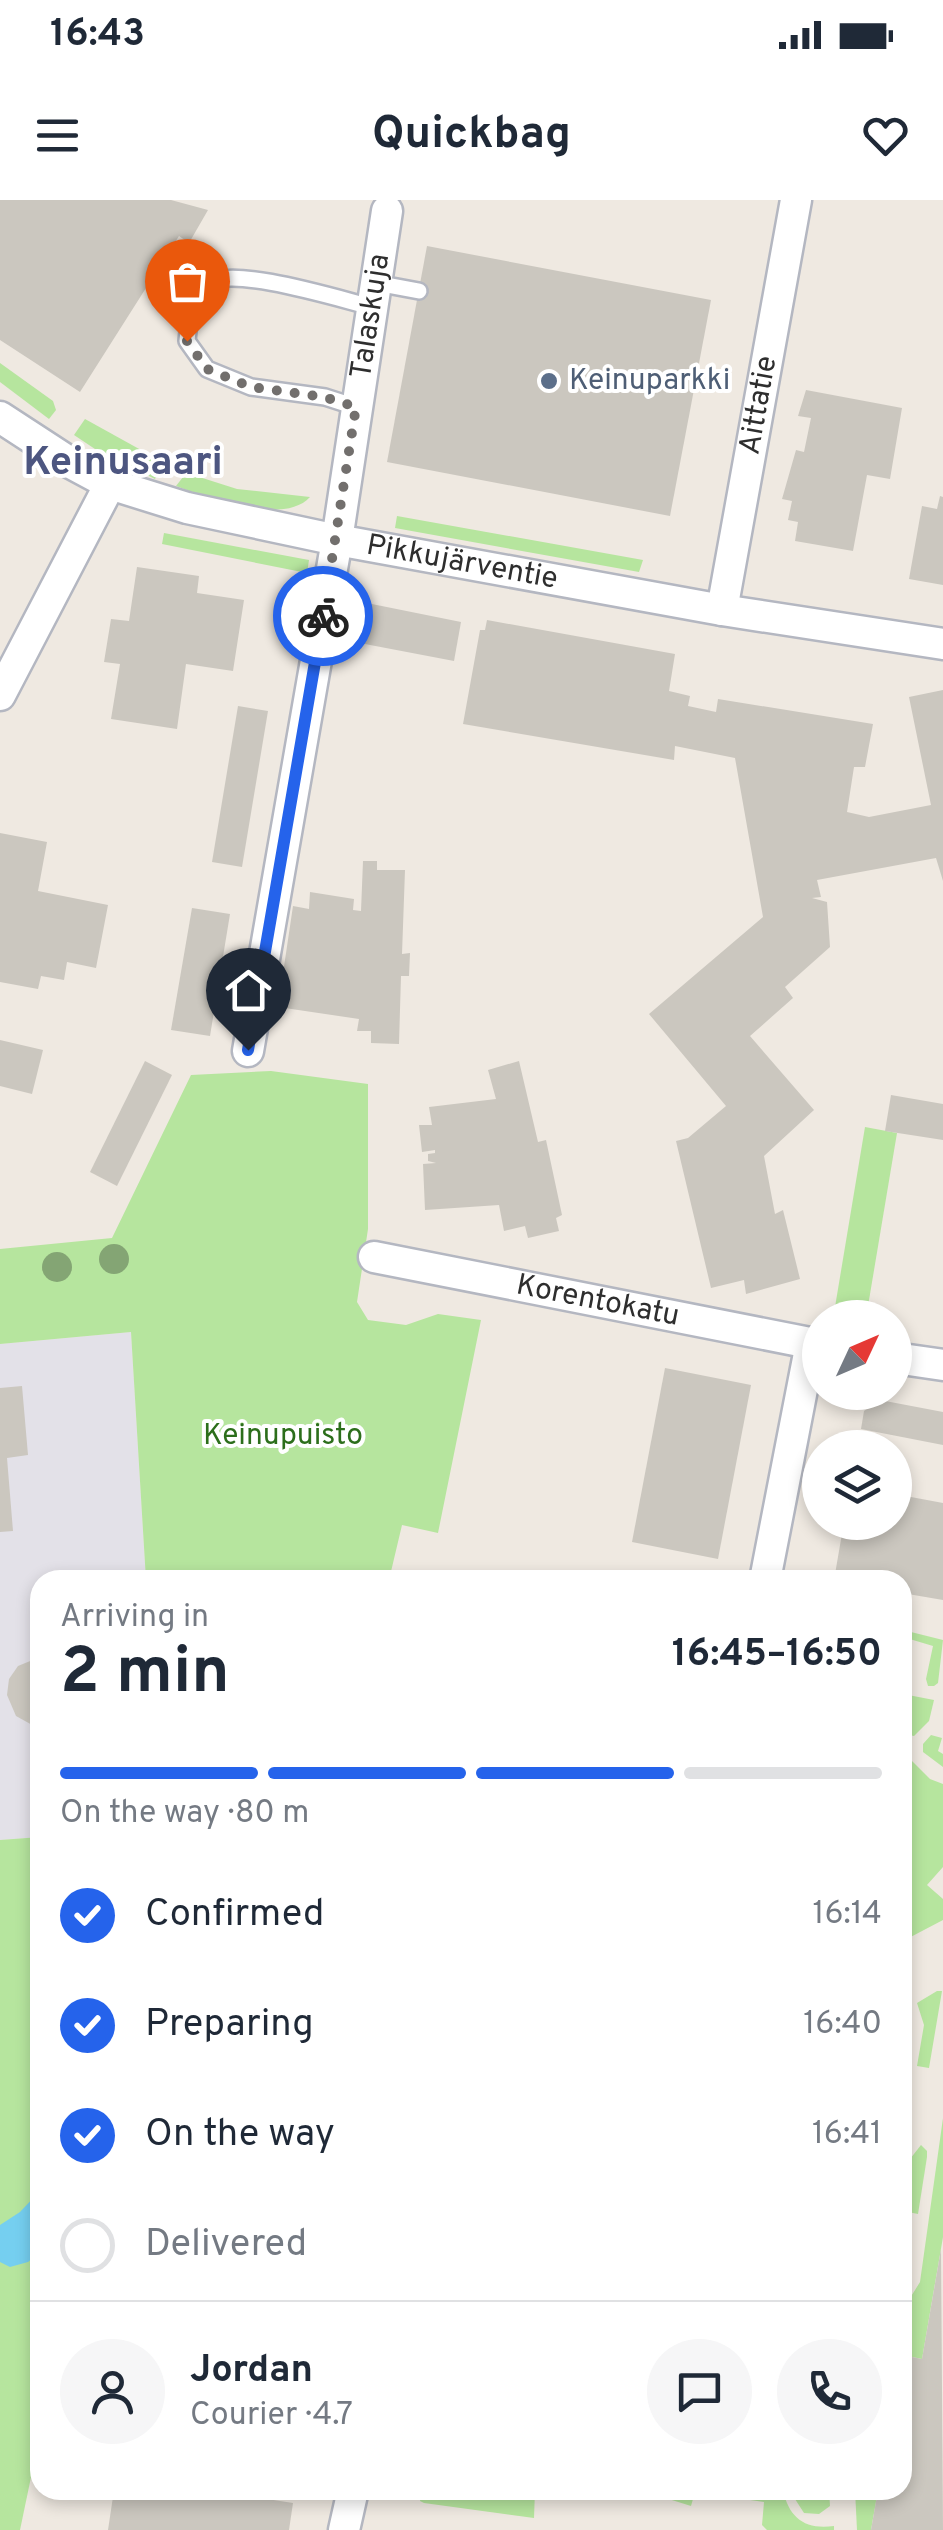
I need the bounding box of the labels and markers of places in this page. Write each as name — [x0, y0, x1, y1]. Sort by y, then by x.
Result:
pin — [145, 239, 230, 342]
place label: Keinuparkki — [569, 363, 730, 400]
marker: Keinuparkki — [538, 370, 560, 392]
pin — [206, 948, 291, 1051]

